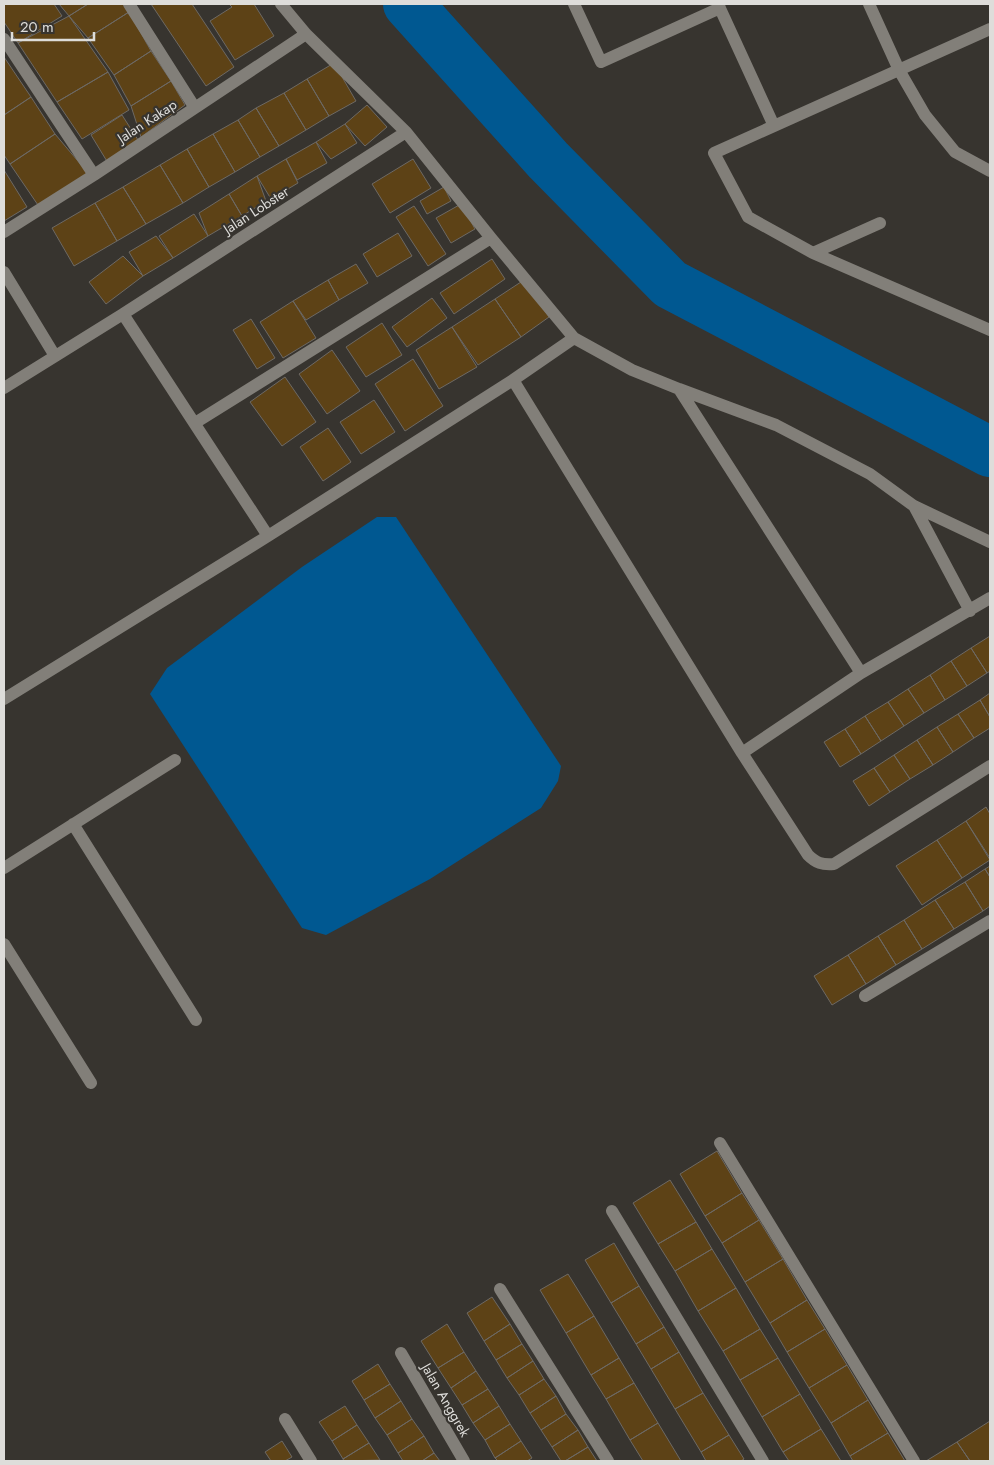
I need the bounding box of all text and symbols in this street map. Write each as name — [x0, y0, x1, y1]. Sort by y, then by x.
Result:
scale bar — [12, 10, 95, 42]
text: 20 m — [20, 16, 54, 38]
street label: Jalan Kakap — [112, 94, 181, 149]
street label: Jalan Lobster — [218, 181, 293, 240]
street label: Jalan Anggrek — [416, 1358, 476, 1441]

